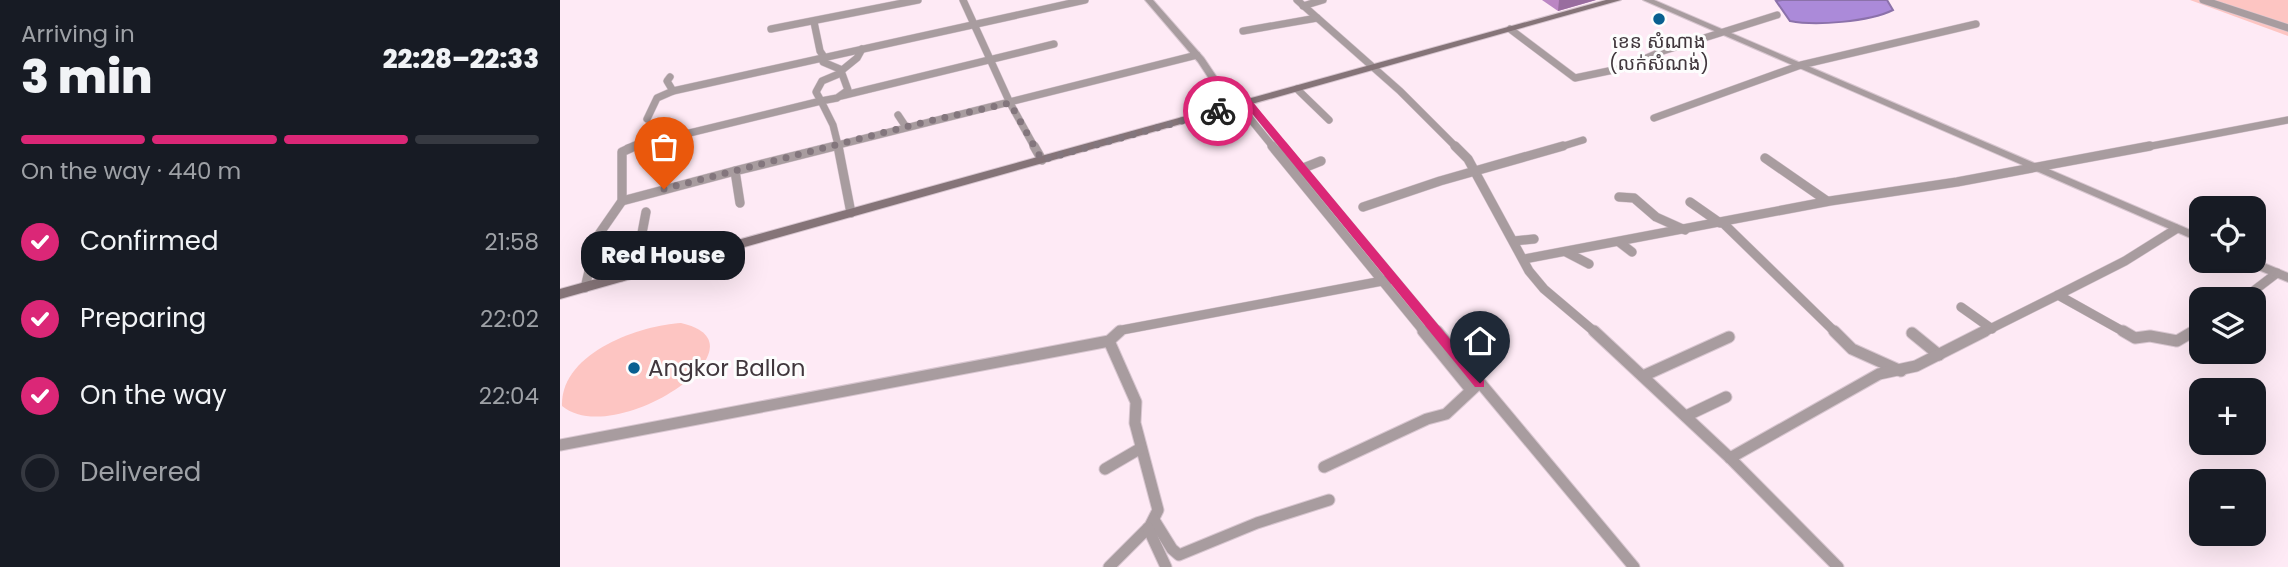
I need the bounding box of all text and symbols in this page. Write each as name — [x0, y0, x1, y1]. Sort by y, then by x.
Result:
marker: ខេន សំណាង (លក់សំណង់) — [1651, 11, 1667, 27]
text: Arriving in — [21, 18, 135, 50]
place label: ខេន សំណាង (លក់សំណង់) — [1609, 28, 1709, 77]
text: 22:28–22:33 — [383, 41, 539, 77]
text: 3 min — [21, 45, 153, 109]
courier — [1183, 76, 1253, 146]
icon: bike — [1199, 92, 1237, 130]
pin — [634, 117, 694, 189]
icon: bag — [645, 128, 683, 166]
text: On the way · 440 m — [21, 155, 241, 187]
map controls — [2189, 196, 2266, 546]
button: locate — [2189, 196, 2266, 273]
icon: check — [21, 223, 59, 261]
text: Confirmed — [80, 223, 218, 259]
text: 21:58 — [485, 226, 539, 258]
callout: Red House — [582, 231, 746, 280]
text: Red House — [601, 239, 725, 271]
button: layers — [2189, 287, 2266, 364]
icon: check — [21, 300, 59, 338]
text: Preparing — [80, 300, 206, 336]
text: 22:02 — [480, 303, 539, 335]
pin — [1450, 311, 1510, 383]
icon: home — [1461, 322, 1499, 360]
place label: Angkor Ballon — [648, 352, 805, 384]
marker: Angkor Ballon — [626, 360, 642, 376]
icon: check — [21, 377, 59, 415]
text: On the way — [80, 377, 227, 413]
button: + — [2189, 378, 2266, 455]
text: 22:04 — [479, 380, 539, 412]
text: Delivered — [80, 454, 201, 490]
button: − — [2189, 469, 2266, 546]

